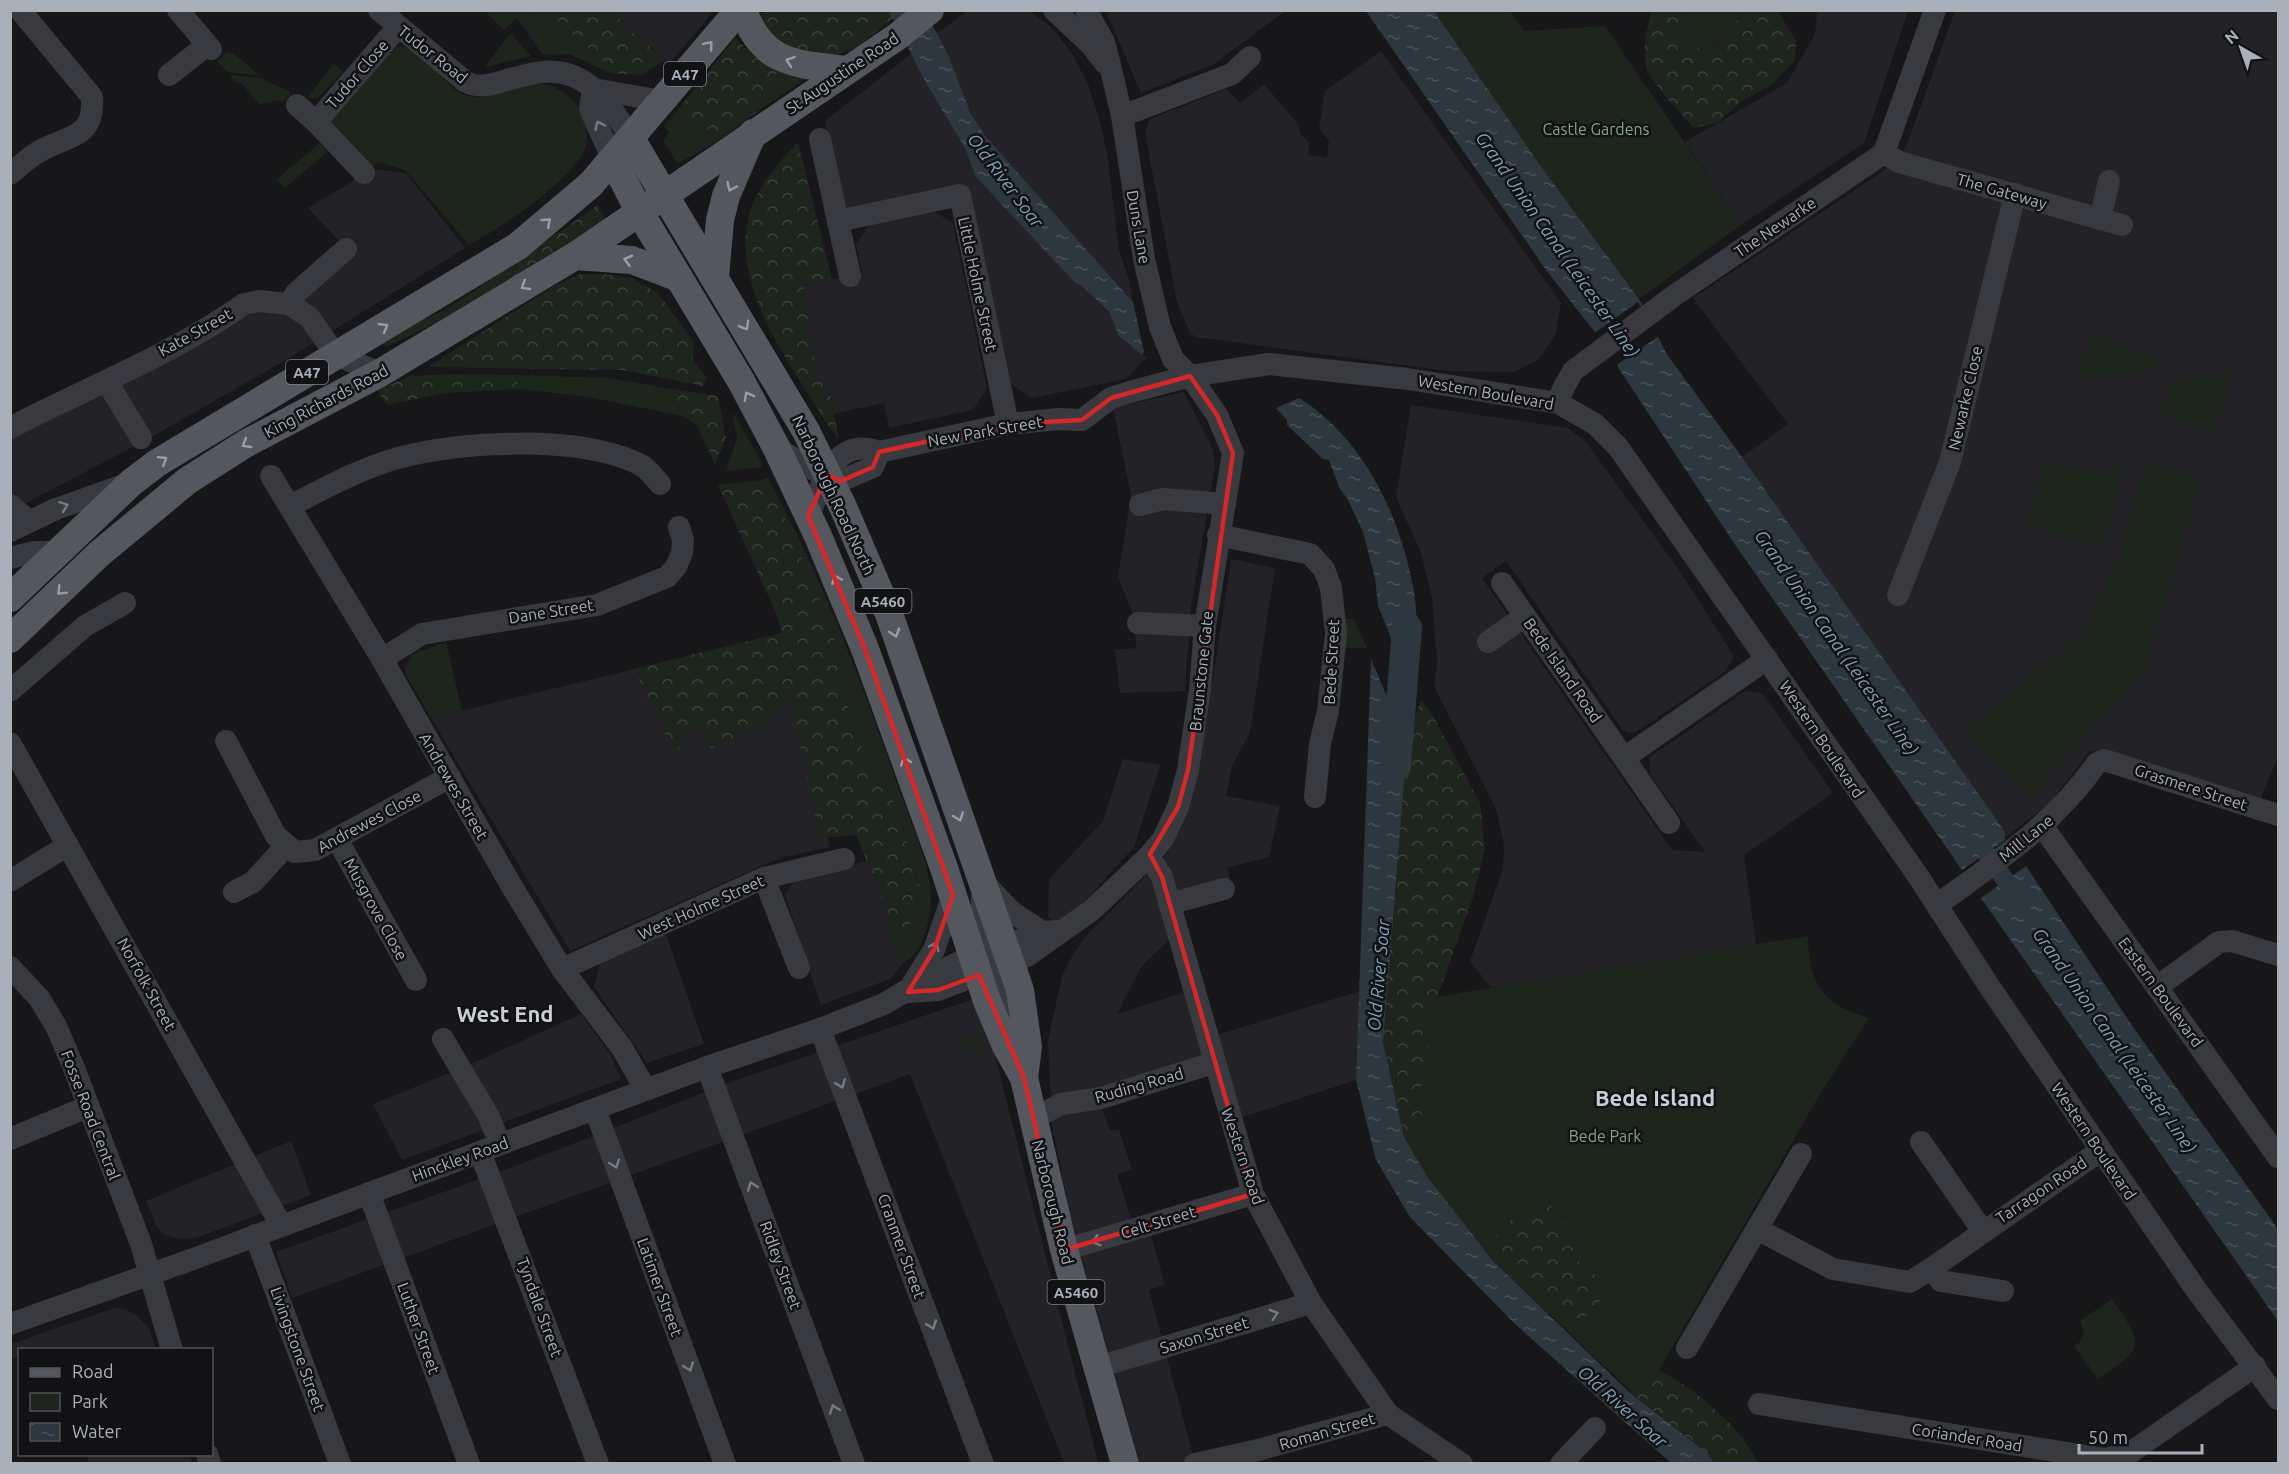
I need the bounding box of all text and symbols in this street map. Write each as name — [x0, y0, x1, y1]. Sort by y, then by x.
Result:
north arrow — [2211, 18, 2271, 78]
street label: Tudor Road — [395, 21, 471, 87]
text: N — [2221, 26, 2242, 47]
street label: St Augustine Road — [782, 29, 902, 117]
street label: Tudor Close — [322, 36, 392, 112]
one-way arrow — [702, 41, 713, 52]
one-way arrow — [785, 56, 796, 69]
road number: A47 — [664, 62, 706, 86]
one-way arrow — [594, 120, 606, 131]
park label: Castle Gardens — [1542, 120, 1650, 138]
water label: Grand Union Canal (Leicester Line) — [1472, 128, 1644, 361]
water label: Old River Soar — [964, 129, 1048, 232]
street label: The Gateway — [1955, 170, 2049, 213]
one-way arrow — [726, 180, 738, 191]
street label: Duns Lane — [1124, 189, 1154, 265]
street label: The Newarke — [1731, 193, 1819, 261]
street label: Little Holme Street — [955, 215, 1001, 354]
one-way arrow — [540, 218, 551, 229]
one-way arrow — [623, 254, 633, 267]
one-way arrow — [521, 279, 531, 291]
street label: Kate Street — [155, 304, 236, 360]
one-way arrow — [738, 320, 749, 330]
one-way arrow — [378, 323, 388, 334]
street label: Newarke Close — [1944, 344, 1986, 452]
road number: A47 — [286, 360, 328, 384]
street label: King Richards Road — [261, 361, 391, 441]
street label: Western Boulevard — [1417, 371, 1555, 413]
one-way arrow — [744, 391, 756, 402]
street label: Narborough Road North — [789, 412, 879, 578]
street label: New Park Street — [926, 412, 1045, 450]
one-way arrow — [242, 437, 252, 448]
one-way arrow — [156, 457, 167, 468]
one-way arrow — [58, 501, 69, 514]
water label: Grand Union Canal (Leicester Line) — [1751, 526, 1923, 759]
one-way arrow — [831, 574, 843, 585]
one-way arrow — [58, 584, 69, 595]
road number: A5460 — [854, 589, 912, 613]
street label: Dane Street — [507, 595, 595, 627]
street label: Braunstone Gate — [1186, 610, 1216, 732]
street label: Bede Island Road — [1520, 614, 1606, 726]
street label: Bede Street — [1320, 618, 1342, 705]
one-way arrow — [888, 627, 901, 638]
street label: Western Boulevard — [1776, 677, 1868, 801]
street label: Andrewes Street — [416, 729, 492, 843]
one-way arrow — [900, 756, 913, 767]
street label: Grasmere Street — [2132, 760, 2250, 814]
street label: Andrewes Close — [314, 786, 424, 856]
one-way arrow — [952, 811, 964, 822]
street label: Mill Lane — [1995, 811, 2057, 865]
street label: Musgrove Close — [341, 855, 411, 963]
street label: West Holme Street — [635, 871, 767, 943]
water label: Old River Soar — [1363, 917, 1393, 1032]
water label: Grand Union Canal (Leicester Line) — [2029, 924, 2201, 1157]
street label: Eastern Boulevard — [2115, 934, 2207, 1050]
street label: Norfolk Street — [114, 935, 180, 1034]
one-way arrow — [928, 942, 940, 953]
district label: West End — [457, 1001, 554, 1026]
street label: Fosse Road Central — [58, 1048, 124, 1182]
street label: Ruding Road — [1093, 1064, 1185, 1106]
one-way arrow — [834, 1078, 846, 1089]
street label: Western Boulevard — [2048, 1079, 2140, 1203]
district label: Bede Island — [1595, 1085, 1715, 1110]
street label: Western Road — [1218, 1105, 1268, 1207]
park label: Bede Park — [1569, 1127, 1641, 1145]
street label: Hinckley Road — [409, 1133, 511, 1185]
street label: Narborough Road — [1029, 1138, 1077, 1266]
street label: Tarragon Road — [1992, 1153, 2090, 1227]
one-way arrow — [608, 1158, 620, 1169]
one-way arrow — [747, 1181, 759, 1192]
street label: Cranmer Street — [875, 1191, 930, 1302]
street label: Celt Street — [1118, 1202, 1198, 1242]
street label: Ridley Street — [757, 1219, 805, 1312]
one-way arrow — [1091, 1234, 1102, 1246]
street label: Latimer Street — [634, 1235, 686, 1339]
street label: Tyndale Street — [514, 1255, 567, 1360]
street label: Luther Street — [394, 1280, 444, 1377]
road number: A5460 — [1048, 1280, 1104, 1304]
street label: Livingstone Street — [267, 1284, 329, 1414]
one-way arrow — [1268, 1309, 1279, 1321]
street label: Saxon Street — [1158, 1313, 1251, 1357]
one-way arrow — [924, 1320, 937, 1330]
legend — [18, 1348, 213, 1456]
text: Road — [72, 1361, 114, 1381]
one-way arrow — [681, 1361, 694, 1372]
water label: Old River Soar — [1575, 1361, 1672, 1452]
text: Park — [72, 1391, 108, 1411]
one-way arrow — [829, 1404, 842, 1414]
street label: Roman Street — [1277, 1409, 1378, 1453]
scale bar — [2079, 1417, 2202, 1455]
street label: Coriander Road — [1911, 1419, 2023, 1455]
text: Water — [72, 1421, 122, 1441]
text: 50 m — [2088, 1427, 2128, 1447]

